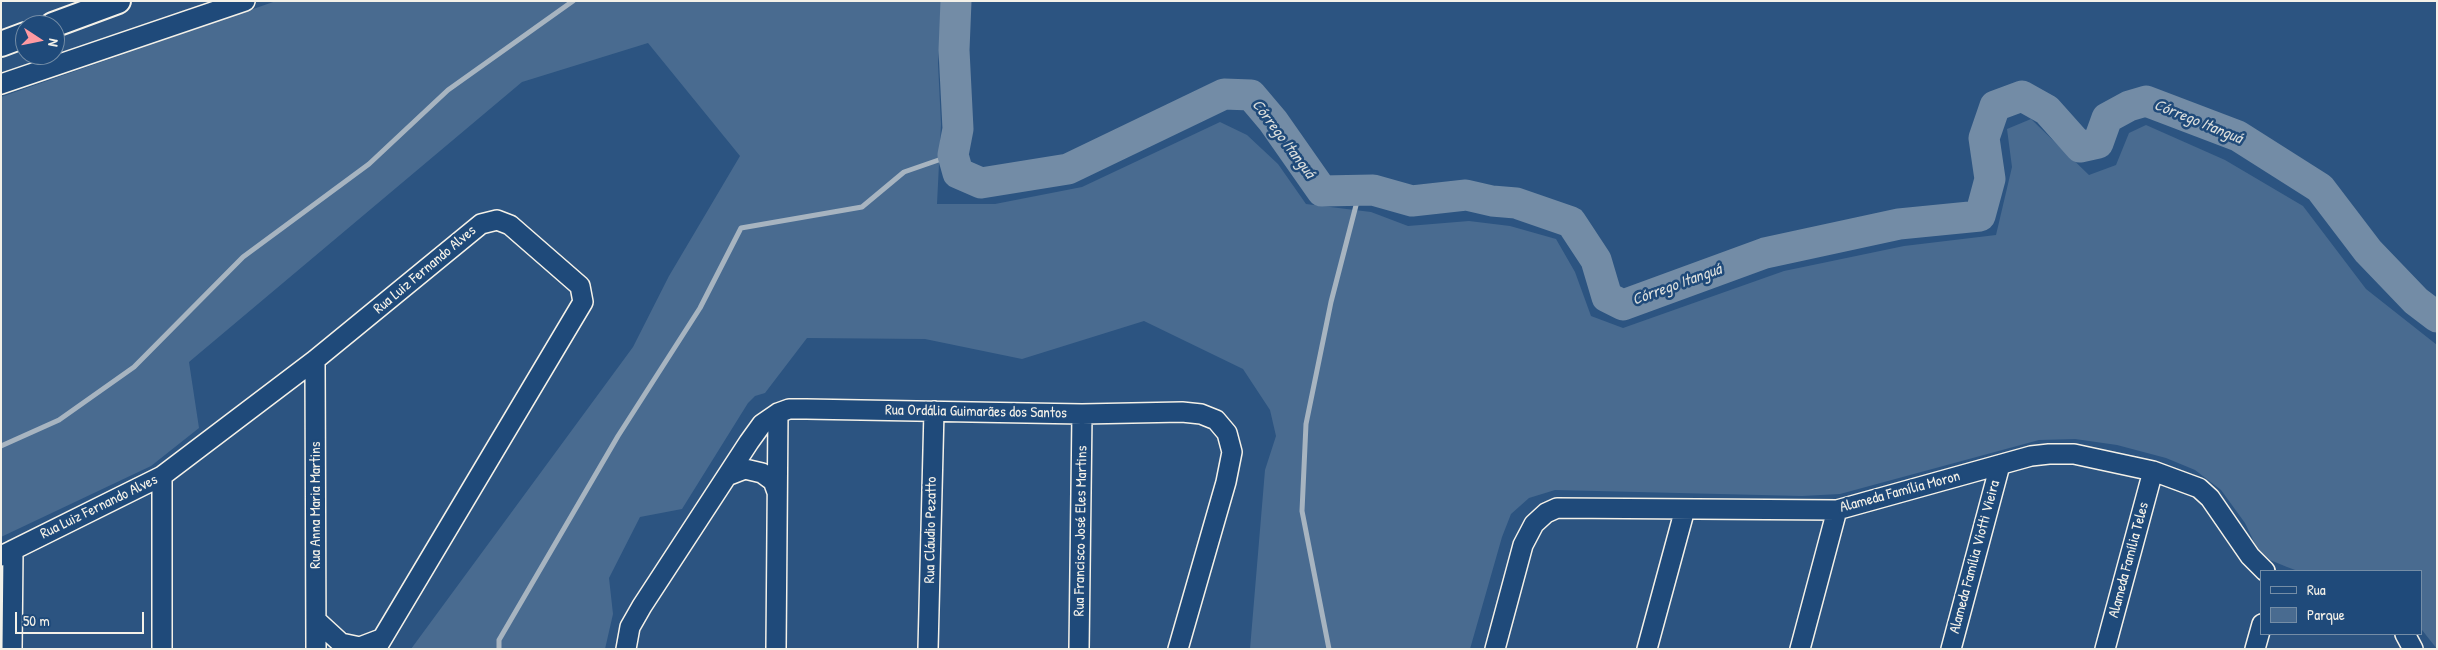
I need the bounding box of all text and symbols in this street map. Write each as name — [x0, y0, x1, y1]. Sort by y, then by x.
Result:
north arrow — [15, 15, 65, 65]
text: N — [44, 37, 64, 48]
water label: Córrego Itanguá — [1247, 96, 1319, 182]
water label: Córrego Itanguá — [2151, 96, 2245, 148]
street label: Rua Luiz Fernando Alves — [370, 222, 480, 318]
water label: Córrego Itanguá — [1630, 260, 1724, 310]
street label: Rua Ordália Guimarães dos Santos — [885, 401, 1067, 423]
street label: Rua Anna Maria Martins — [307, 441, 325, 569]
street label: Rua Francisco José Eles Martins — [1071, 445, 1091, 617]
street label: Alameda Família Moron — [1838, 467, 1962, 517]
street label: Rua Luiz Fernando Alves — [37, 471, 161, 543]
street label: Rua Cláudio Pezatto — [921, 476, 941, 584]
street label: Alameda Família Viotti Vieira — [1946, 478, 2004, 636]
street label: Alameda Família Teles — [2105, 500, 2153, 620]
legend — [2260, 570, 2423, 635]
text: Rua — [2307, 579, 2326, 600]
scale bar — [18, 602, 146, 634]
text: Parque — [2307, 604, 2345, 625]
text: 50 m — [23, 610, 50, 631]

